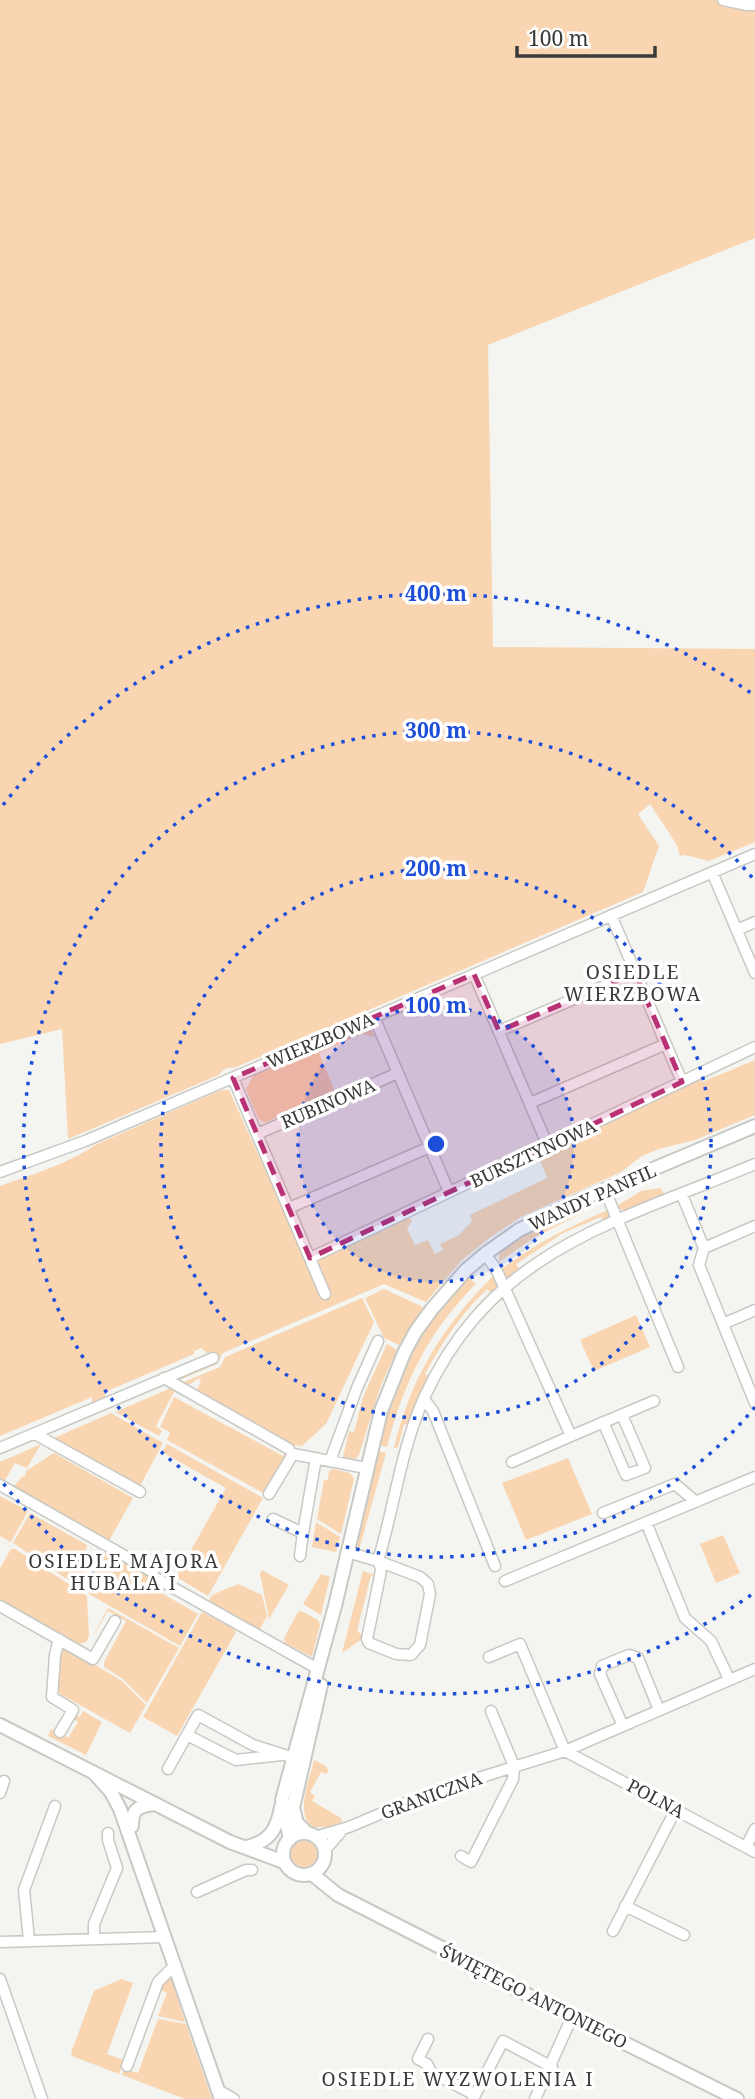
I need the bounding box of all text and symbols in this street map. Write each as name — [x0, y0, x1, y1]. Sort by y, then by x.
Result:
scale bar — [517, 14, 655, 58]
text: 100 m — [528, 24, 589, 52]
text: 400 m — [405, 579, 467, 607]
text: 300 m — [405, 716, 467, 744]
text: 200 m — [405, 854, 467, 882]
district label: OSIEDLE WIERZBOWA — [564, 959, 702, 1007]
text: 100 m — [405, 991, 467, 1019]
street label: WIERZBOWA — [263, 1007, 378, 1073]
street label: RUBINOWA — [277, 1072, 379, 1134]
street label: BURSZTYNOWA — [466, 1113, 600, 1193]
centre of rings — [424, 1132, 448, 1156]
street label: WANDY PANFIL — [524, 1158, 660, 1236]
district label: OSIEDLE MAJORA HUBALA I — [28, 1548, 220, 1596]
street label: GRANICZNA — [377, 1766, 485, 1824]
street label: POLNA — [623, 1773, 689, 1823]
street label: ŚWIĘTEGO ANTONIEGO — [436, 1938, 632, 2054]
district label: OSIEDLE WYZWOLENIA I — [322, 2066, 594, 2092]

